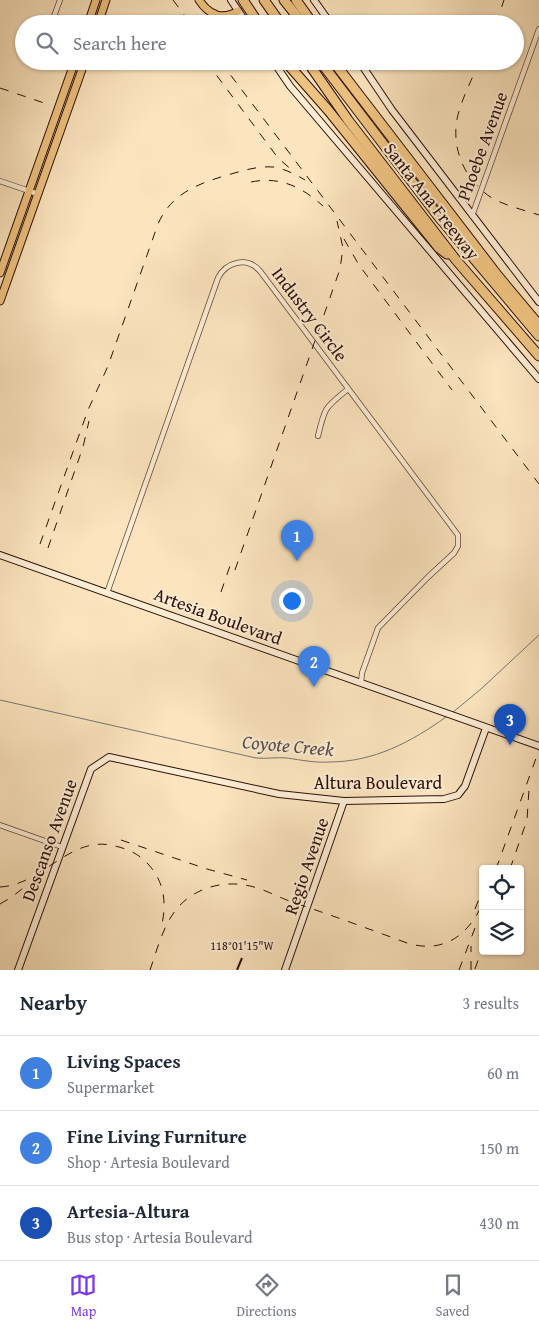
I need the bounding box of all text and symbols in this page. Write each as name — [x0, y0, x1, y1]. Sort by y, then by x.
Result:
search box — [15, 15, 524, 70]
icon: search — [33, 29, 61, 57]
text: Search here — [73, 29, 167, 57]
street label: Phoebe Avenue — [450, 88, 514, 204]
street label: Santa Ana Freeway — [377, 137, 487, 265]
street label: Industry Circle — [266, 261, 354, 367]
pin: 1 — [281, 520, 313, 561]
street label: Artesia Boulevard — [150, 580, 286, 652]
your location — [279, 588, 305, 614]
pin: 2 — [298, 646, 330, 687]
pin: 3 — [494, 704, 526, 745]
water label: Coyote Creek — [241, 727, 335, 763]
street label: Altura Boulevard — [314, 769, 443, 796]
street label: Descanso Avenue — [14, 775, 84, 905]
street label: Regio Avenue — [277, 814, 335, 918]
map controls — [479, 865, 524, 955]
button: locate — [479, 865, 524, 910]
button: layers — [479, 910, 524, 955]
text: 118°01'15"W — [210, 937, 274, 954]
text: Nearby — [20, 987, 87, 1018]
text: 3 results — [462, 991, 519, 1015]
text: Living Spaces — [67, 1047, 181, 1075]
text: 1 — [32, 1061, 40, 1085]
text: 60 m — [487, 1061, 519, 1085]
text: Supermarket — [67, 1075, 154, 1099]
text: Fine Living Furniture — [67, 1122, 247, 1150]
text: 2 — [32, 1136, 40, 1160]
text: 150 m — [479, 1136, 519, 1160]
text: Shop · Artesia Boulevard — [67, 1150, 230, 1174]
text: Artesia-Altura — [67, 1197, 189, 1225]
text: 3 — [32, 1211, 40, 1235]
text: 430 m — [479, 1211, 519, 1235]
text: Bus stop · Artesia Boulevard — [67, 1225, 253, 1249]
tab: Map — [69, 1271, 97, 1321]
tab: Directions — [236, 1271, 297, 1321]
tab: Saved — [436, 1271, 470, 1321]

